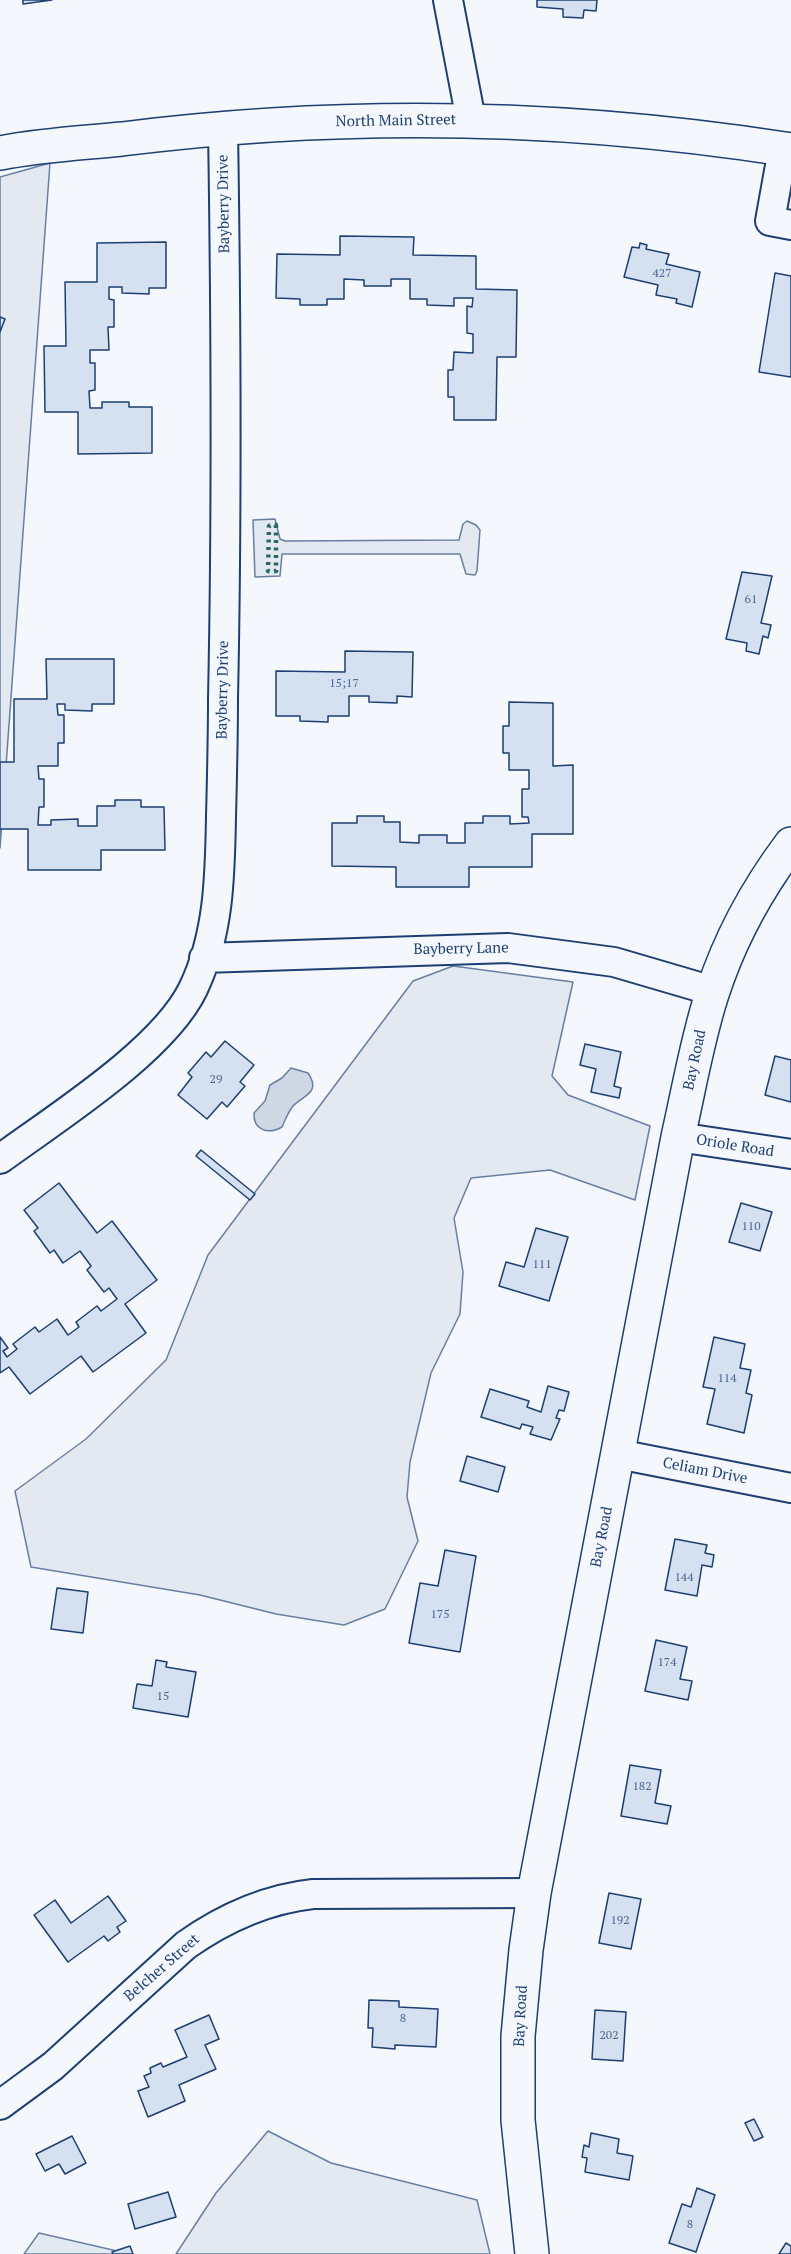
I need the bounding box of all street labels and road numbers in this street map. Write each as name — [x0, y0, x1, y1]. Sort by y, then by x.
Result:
street label: North Main Street — [335, 111, 457, 131]
street label: Bayberry Drive — [214, 154, 234, 254]
street label: Bayberry Drive — [213, 640, 233, 740]
street label: Bayberry Lane — [413, 939, 509, 959]
street label: Bay Road — [680, 1028, 710, 1092]
street label: Oriole Road — [695, 1131, 775, 1161]
street label: Celiam Drive — [661, 1454, 749, 1488]
street label: Bay Road — [587, 1505, 617, 1569]
street label: Belcher Street — [121, 1930, 203, 2006]
street label: Bay Road — [510, 1985, 532, 2047]

